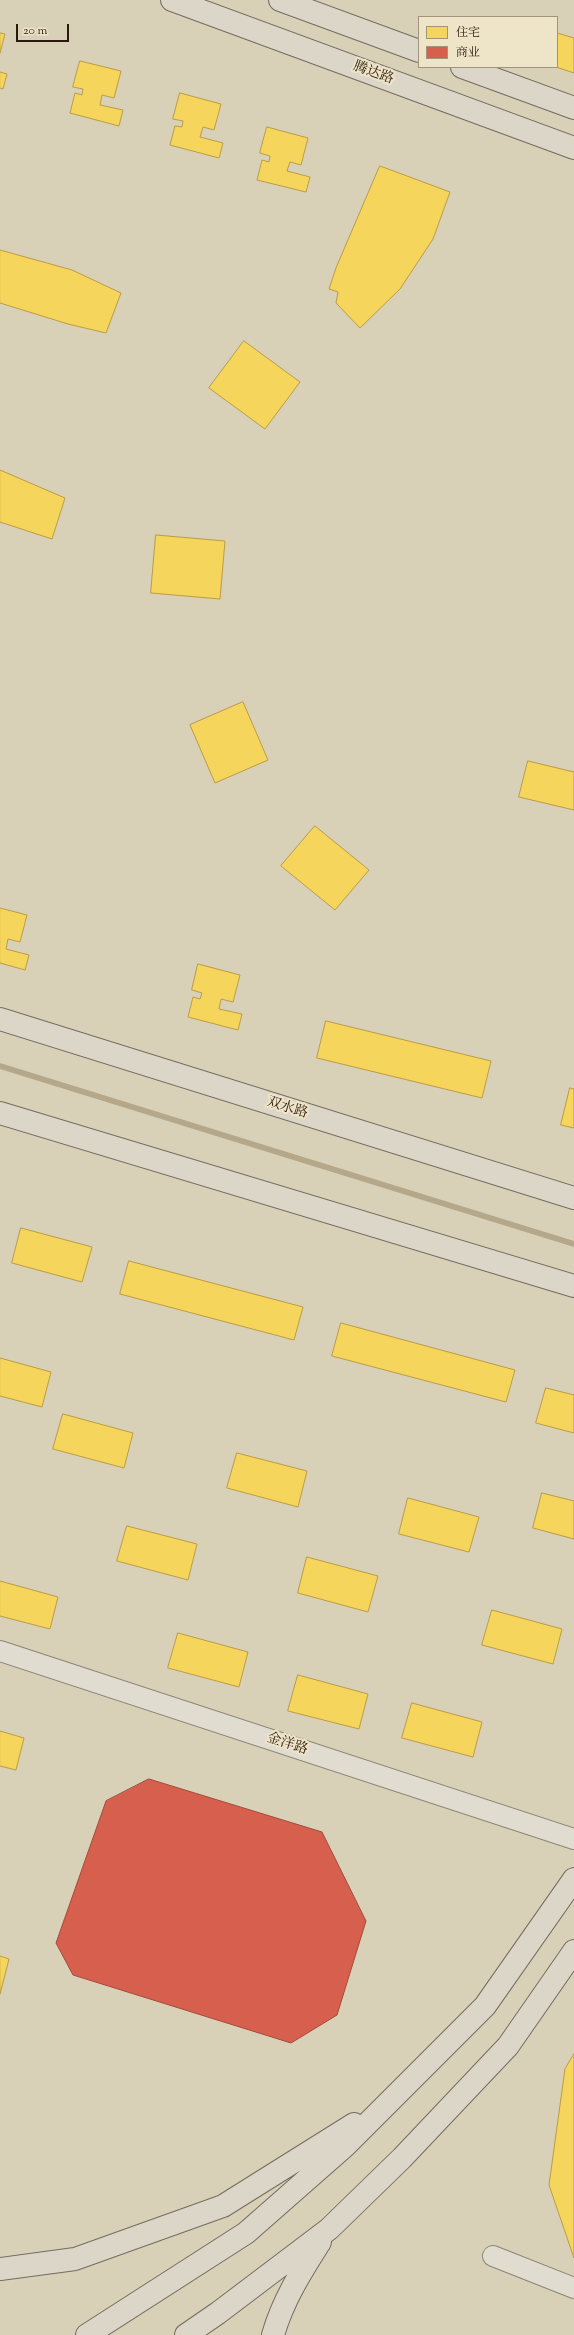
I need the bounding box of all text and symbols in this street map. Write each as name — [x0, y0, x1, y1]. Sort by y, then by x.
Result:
scale bar — [18, 16, 71, 42]
legend — [418, 16, 558, 68]
text: 20 m — [23, 22, 47, 40]
text: 住宅 — [456, 24, 480, 42]
text: 商业 — [456, 44, 480, 62]
street label: 腾达路 — [350, 59, 396, 89]
street label: 双水路 — [264, 1095, 310, 1123]
street label: 金洋路 — [264, 1731, 310, 1759]

